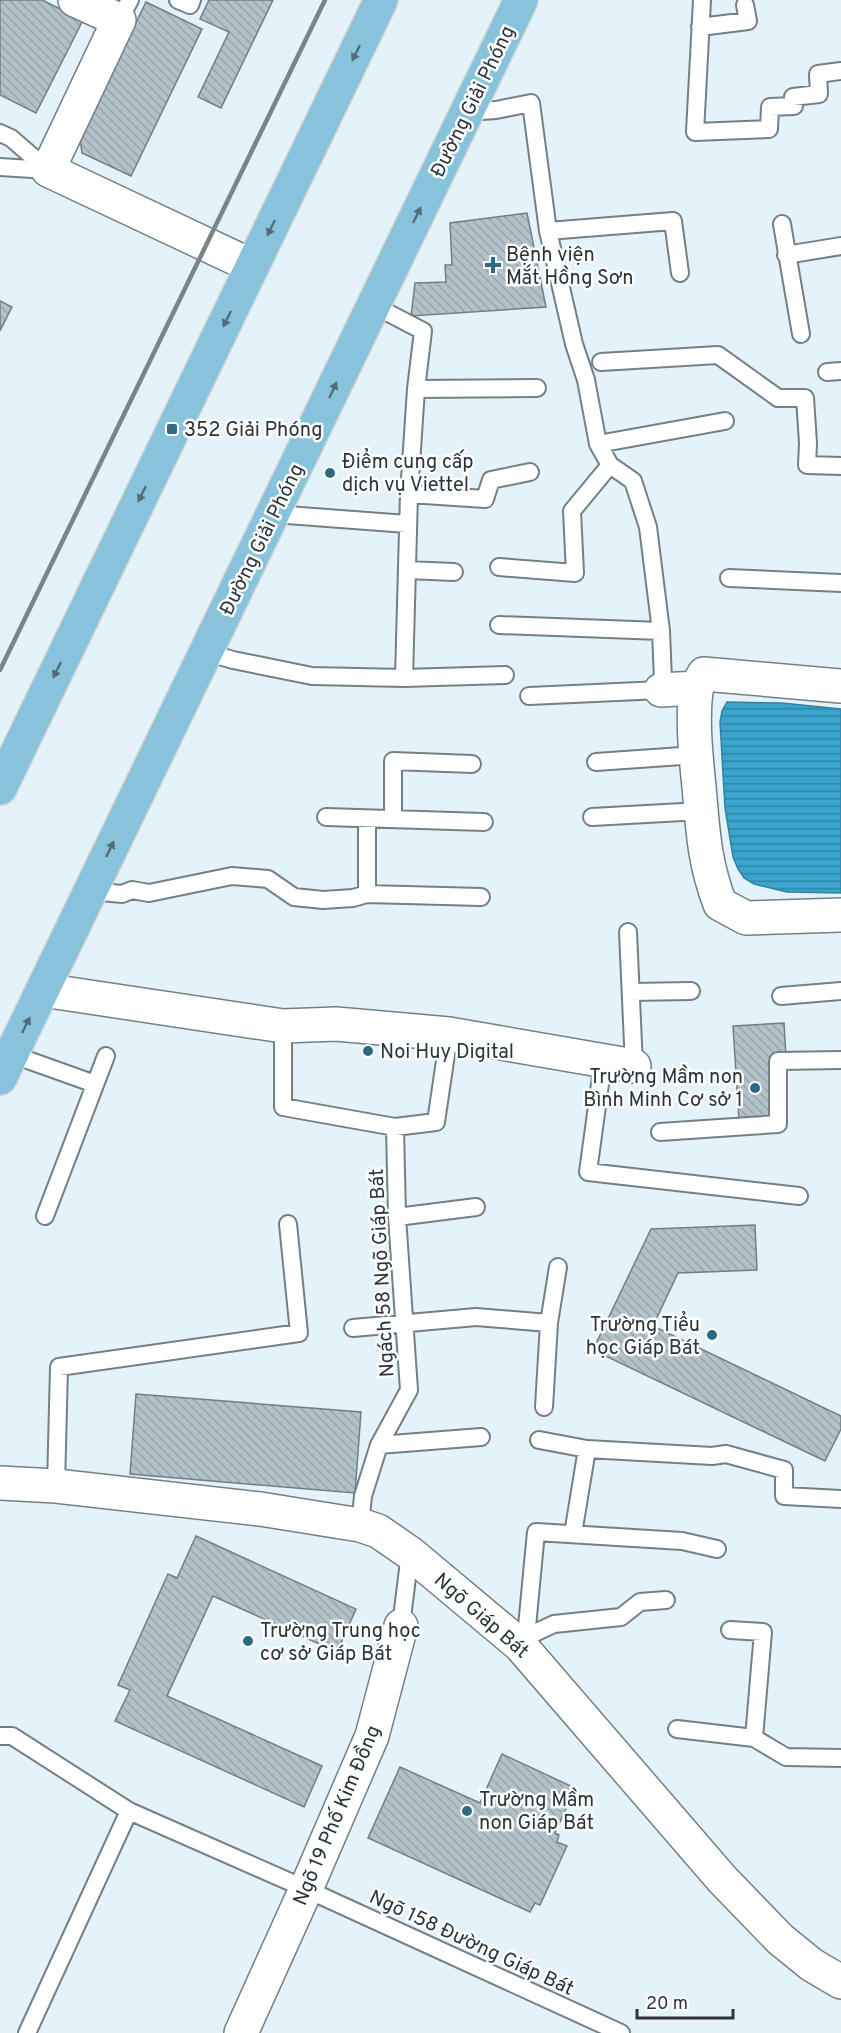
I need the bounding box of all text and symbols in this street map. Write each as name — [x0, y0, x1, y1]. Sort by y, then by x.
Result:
street label: Đường Giải Phóng — [426, 22, 522, 182]
one-way arrow — [351, 44, 360, 61]
one-way arrow — [413, 206, 422, 223]
one-way arrow — [266, 220, 275, 237]
place label: Bệnh viện Mắt Hồng Sơn — [506, 243, 633, 292]
marker: Bệnh viện Mắt Hồng Sơn — [484, 256, 502, 274]
one-way arrow — [222, 310, 232, 327]
one-way arrow — [328, 382, 337, 399]
place label: 352 Giải Phóng — [184, 418, 323, 444]
marker: 352 Giải Phóng — [165, 422, 179, 436]
place label: Điểm cung cấp dịch vụ Viettel — [342, 447, 474, 499]
street label: Đường Giải Phóng — [215, 460, 311, 620]
marker: Điểm cung cấp dịch vụ Viettel — [323, 466, 337, 480]
one-way arrow — [137, 486, 147, 503]
one-way arrow — [52, 661, 62, 678]
one-way arrow — [106, 841, 115, 858]
one-way arrow — [20, 1016, 30, 1034]
place label: Noi Huy Digital — [380, 1040, 514, 1066]
marker: Noi Huy Digital — [361, 1044, 375, 1058]
place label: Trường Mầm non Bình Minh Cơ sở 1 — [583, 1064, 743, 1114]
marker: Trường Mầm non Bình Minh Cơ sở 1 — [748, 1081, 762, 1095]
street label: Ngách 58 Ngõ Giáp Bát — [365, 1168, 401, 1378]
place label: Trường Tiểu học Giáp Bát — [586, 1310, 700, 1362]
marker: Trường Tiểu học Giáp Bát — [705, 1328, 719, 1342]
street label: Ngõ Giáp Bát — [428, 1568, 534, 1665]
place label: Trường Trung học cơ sở Giáp Bát — [260, 1619, 421, 1668]
marker: Trường Trung học cơ sở Giáp Bát — [241, 1634, 255, 1648]
street label: Ngõ 19 Phố Kim Đồng — [287, 1721, 388, 1910]
place label: Trường Mầm non Giáp Bát — [479, 1787, 594, 1837]
marker: Trường Mầm non Giáp Bát — [460, 1804, 474, 1818]
street label: Ngõ 158 Đường Giáp Bát — [365, 1885, 578, 2003]
scale bar — [637, 1982, 733, 2020]
text: 20 m — [646, 1993, 688, 2016]

